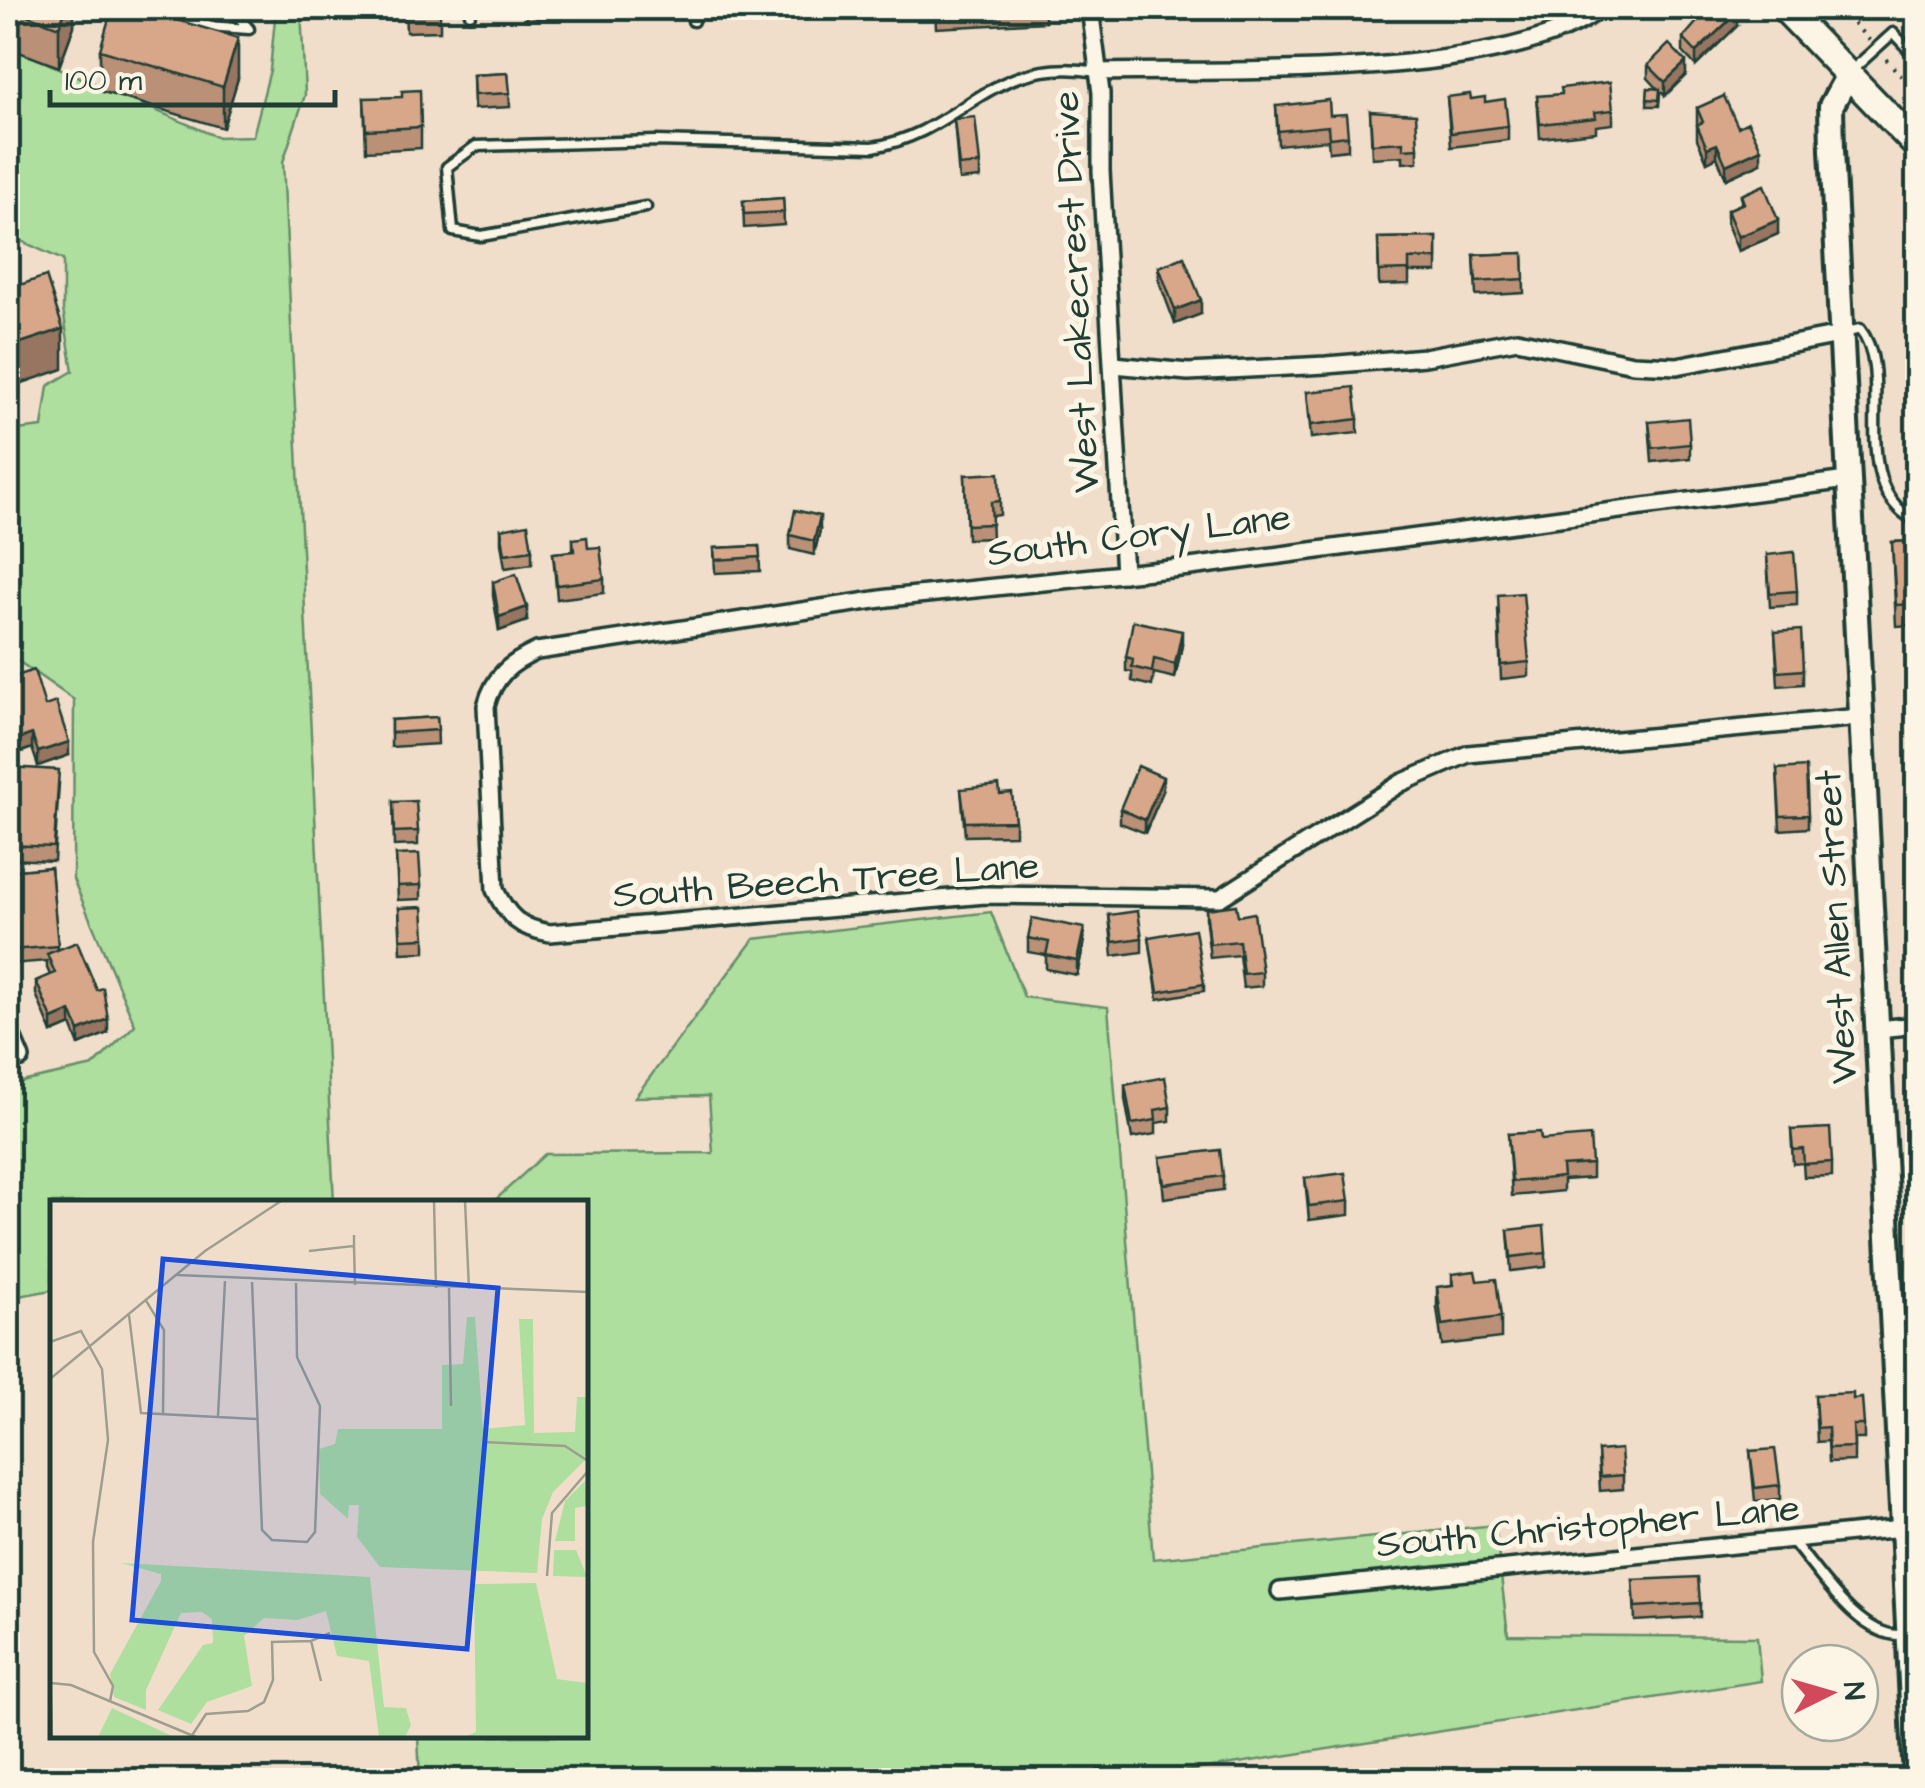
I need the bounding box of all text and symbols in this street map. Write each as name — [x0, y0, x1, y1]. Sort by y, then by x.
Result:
scale bar — [50, 45, 335, 107]
text: 100 m — [65, 60, 143, 102]
street label: West Lakecrest Drive — [1041, 90, 1113, 494]
street label: South Cory Lane — [984, 492, 1294, 581]
street label: West Allen Street — [1803, 769, 1871, 1085]
street label: South Beech Tree Lane — [611, 840, 1041, 922]
inset map — [50, 1200, 588, 1738]
street label: South Christopher Lane — [1374, 1483, 1802, 1571]
north arrow — [1780, 1643, 1880, 1743]
text: N — [1833, 1681, 1874, 1702]

